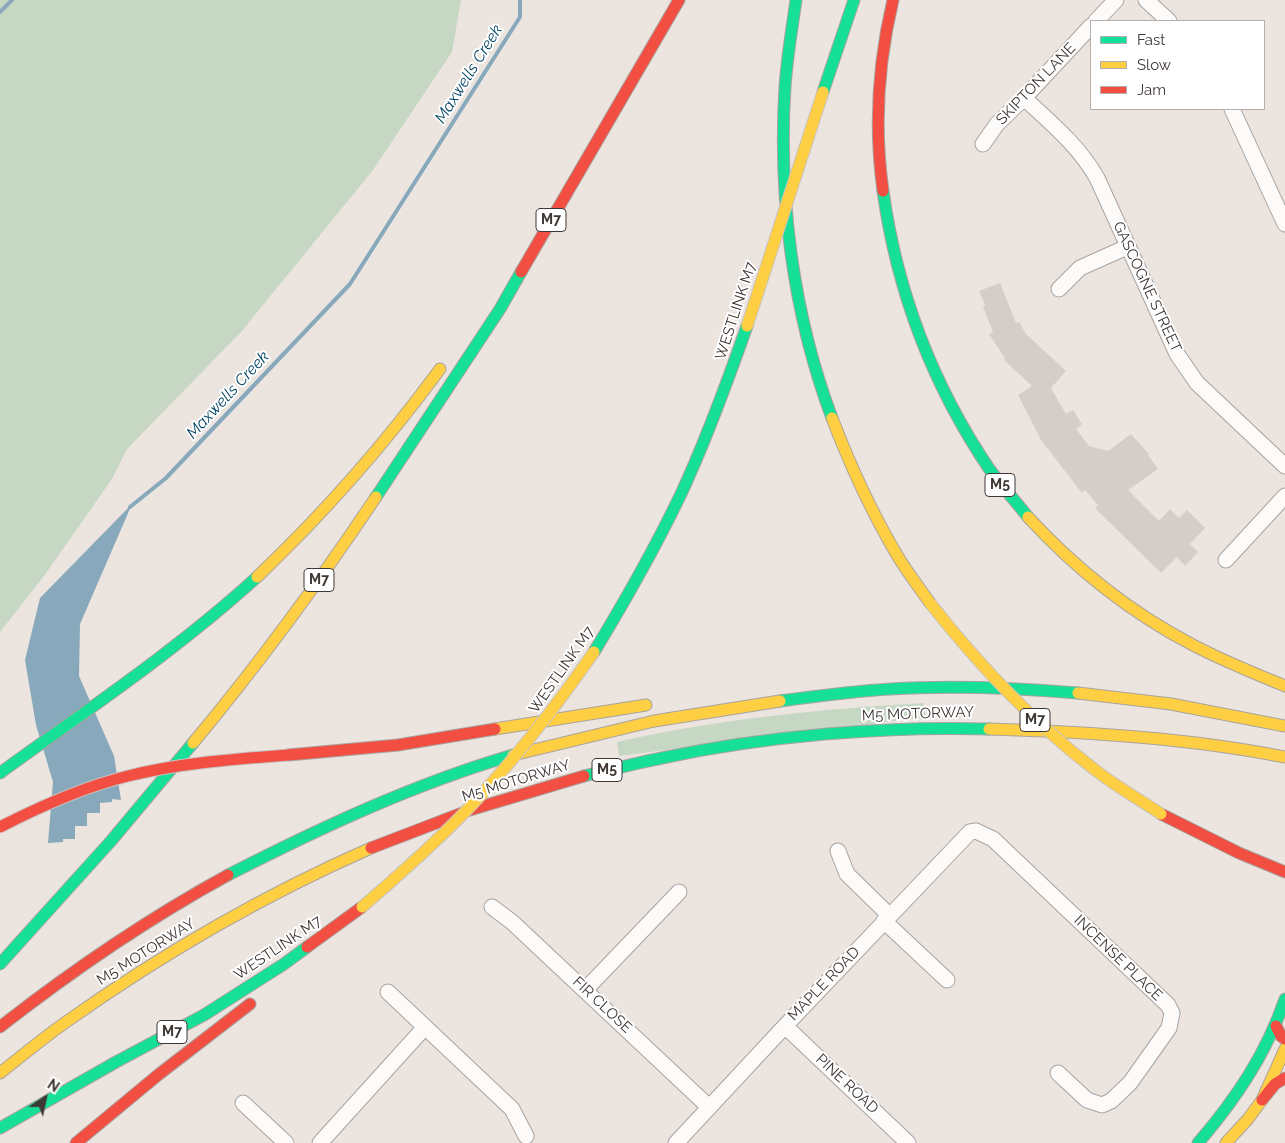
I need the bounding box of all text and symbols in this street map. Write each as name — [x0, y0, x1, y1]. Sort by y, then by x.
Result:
legend — [1090, 20, 1265, 110]
water label: Maxwells Creek — [431, 21, 507, 127]
text: Fast — [1137, 31, 1165, 49]
street label: SKIPTON LANE — [992, 39, 1080, 129]
text: Slow — [1137, 56, 1171, 74]
text: Jam — [1137, 81, 1166, 99]
road number: M7 — [536, 208, 566, 232]
street label: GASCOGNE STREET — [1109, 219, 1185, 355]
street label: WESTLINK M7 — [712, 260, 760, 362]
water label: Maxwells Creek — [183, 347, 273, 443]
road number: M5 — [985, 474, 1015, 496]
road number: M7 — [304, 568, 334, 592]
street label: WESTLINK M7 — [525, 623, 599, 717]
street label: M5 MOTORWAY — [862, 703, 974, 725]
road number: M7 — [1020, 708, 1050, 732]
street label: M5 MOTORWAY — [460, 756, 572, 806]
road number: M5 — [592, 758, 622, 782]
street label: INCENSE PLACE — [1070, 911, 1166, 1005]
street label: WESTLINK M7 — [231, 912, 325, 984]
street label: M5 MOTORWAY — [94, 915, 198, 989]
street label: MAPLE ROAD — [784, 943, 864, 1025]
street label: FIR CLOSE — [569, 973, 635, 1037]
road number: M7 — [157, 1020, 187, 1044]
street label: PINE ROAD — [812, 1050, 882, 1118]
north arrow — [20, 1073, 70, 1123]
text: N — [44, 1076, 62, 1095]

